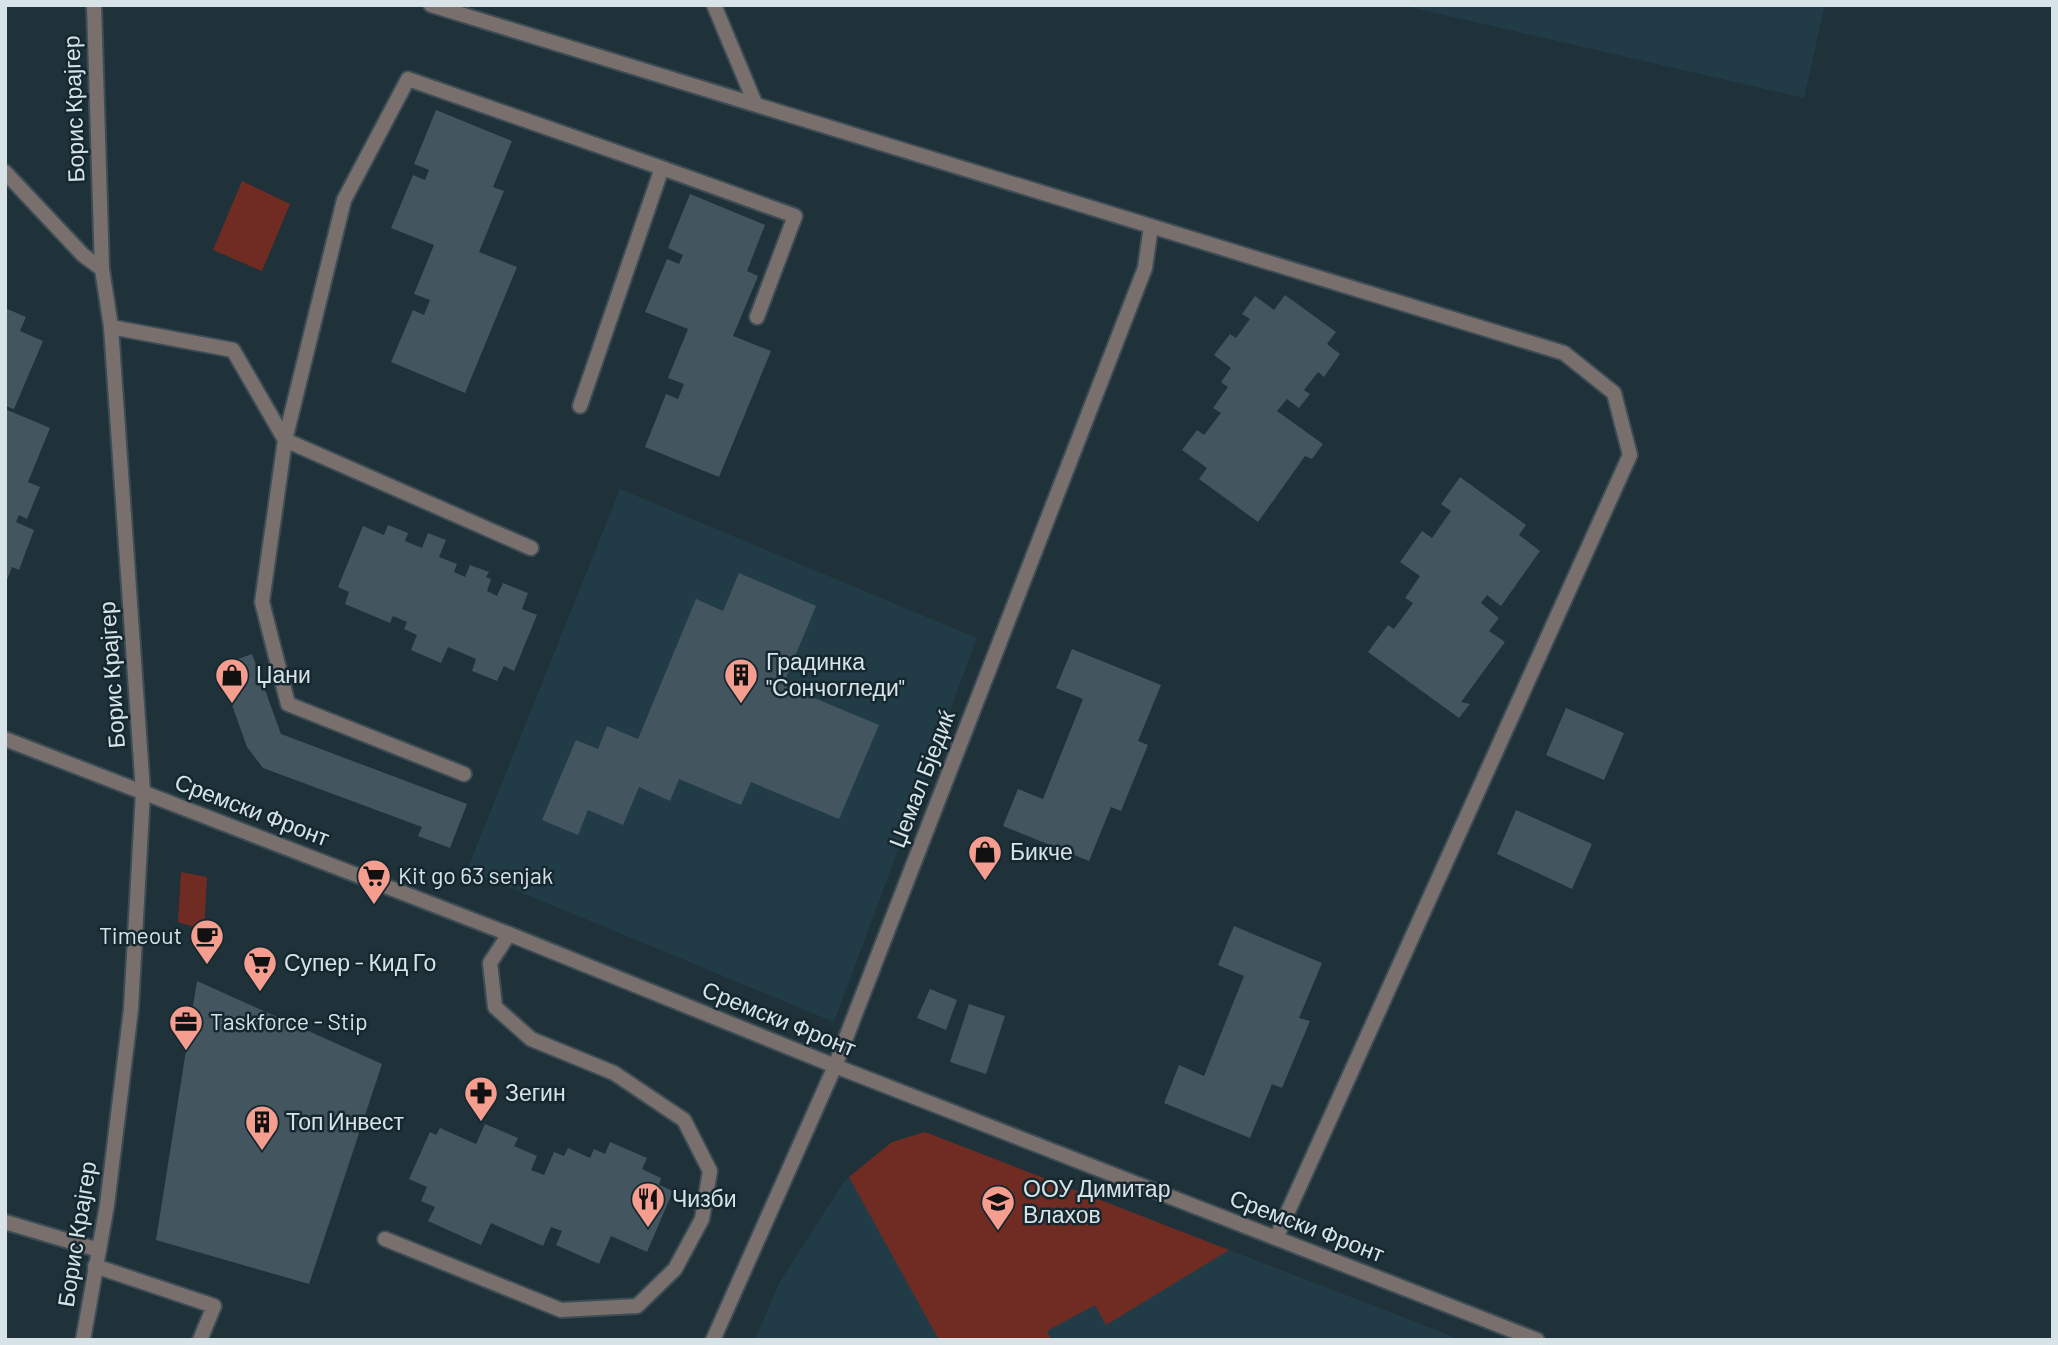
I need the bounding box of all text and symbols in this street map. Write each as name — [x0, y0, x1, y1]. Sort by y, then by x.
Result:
street label: Борис Крајгер — [56, 35, 90, 183]
street label: Борис Крајгер — [92, 601, 130, 749]
place label: Градинка "Сончогледи" — [766, 647, 905, 701]
shop icon: Џани — [213, 656, 251, 705]
building icon: Градинка "Сончогледи" — [722, 656, 760, 705]
place label: Џани — [256, 660, 311, 688]
street label: Џемал Бједиќ — [882, 705, 960, 851]
street label: Сремски Фронт — [171, 767, 334, 852]
shop icon: Бикче — [966, 833, 1004, 882]
place label: Бикче — [1010, 837, 1073, 865]
supermarket icon: Kit go 63 senjak — [355, 857, 393, 906]
place label: Kit go 63 senjak — [398, 861, 553, 889]
cafe icon: Timeout — [188, 917, 226, 966]
place label: Timeout — [99, 921, 182, 949]
supermarket icon: Супер - Кид Го — [241, 944, 279, 993]
place label: Супер - Кид Го — [284, 948, 436, 976]
street label: Сремски Фронт — [698, 975, 861, 1062]
office icon: Taskforce - Stip — [167, 1003, 205, 1052]
place label: Taskforce - Stip — [210, 1007, 368, 1035]
pharmacy icon: Зегин — [462, 1074, 500, 1123]
place label: Зегин — [505, 1078, 566, 1106]
building icon: Топ Инвест — [243, 1103, 281, 1152]
place label: Топ Инвест — [286, 1107, 405, 1135]
street label: Борис Крајгер — [51, 1159, 101, 1309]
place label: ООУ Димитар Влахов — [1023, 1174, 1170, 1228]
restaurant icon: Чизби — [629, 1180, 667, 1229]
school or university icon: ООУ Димитар Влахов — [979, 1183, 1017, 1232]
street label: Сремски Фронт — [1226, 1183, 1389, 1268]
place label: Чизби — [672, 1184, 737, 1212]

